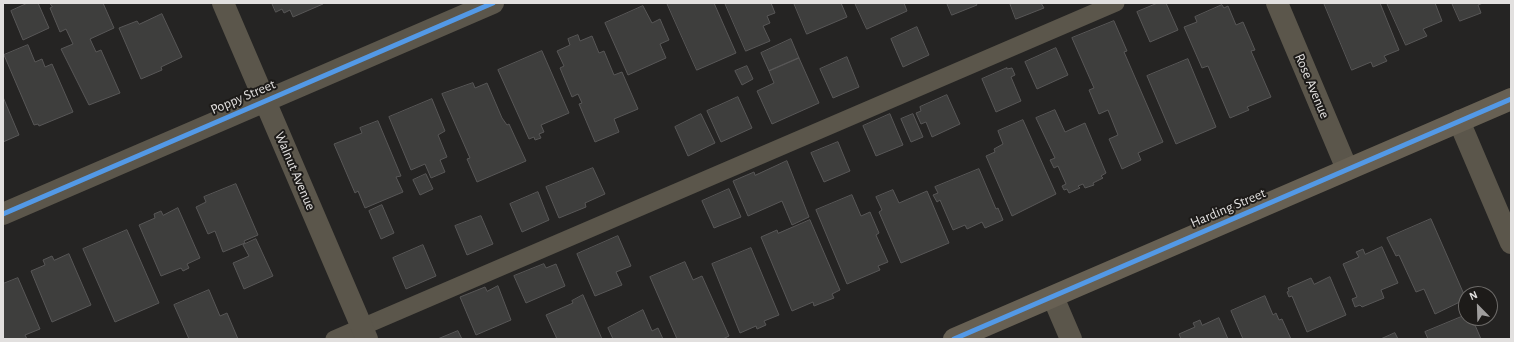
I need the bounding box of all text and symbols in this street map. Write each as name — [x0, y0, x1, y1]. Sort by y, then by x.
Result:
street label: Rose Avenue — [1291, 51, 1333, 121]
street label: Poppy Street — [208, 76, 278, 118]
street label: Walnut Avenue — [271, 129, 319, 213]
street label: Harding Street — [1188, 185, 1268, 231]
north arrow — [1458, 286, 1498, 326]
text: N — [1468, 289, 1479, 302]

